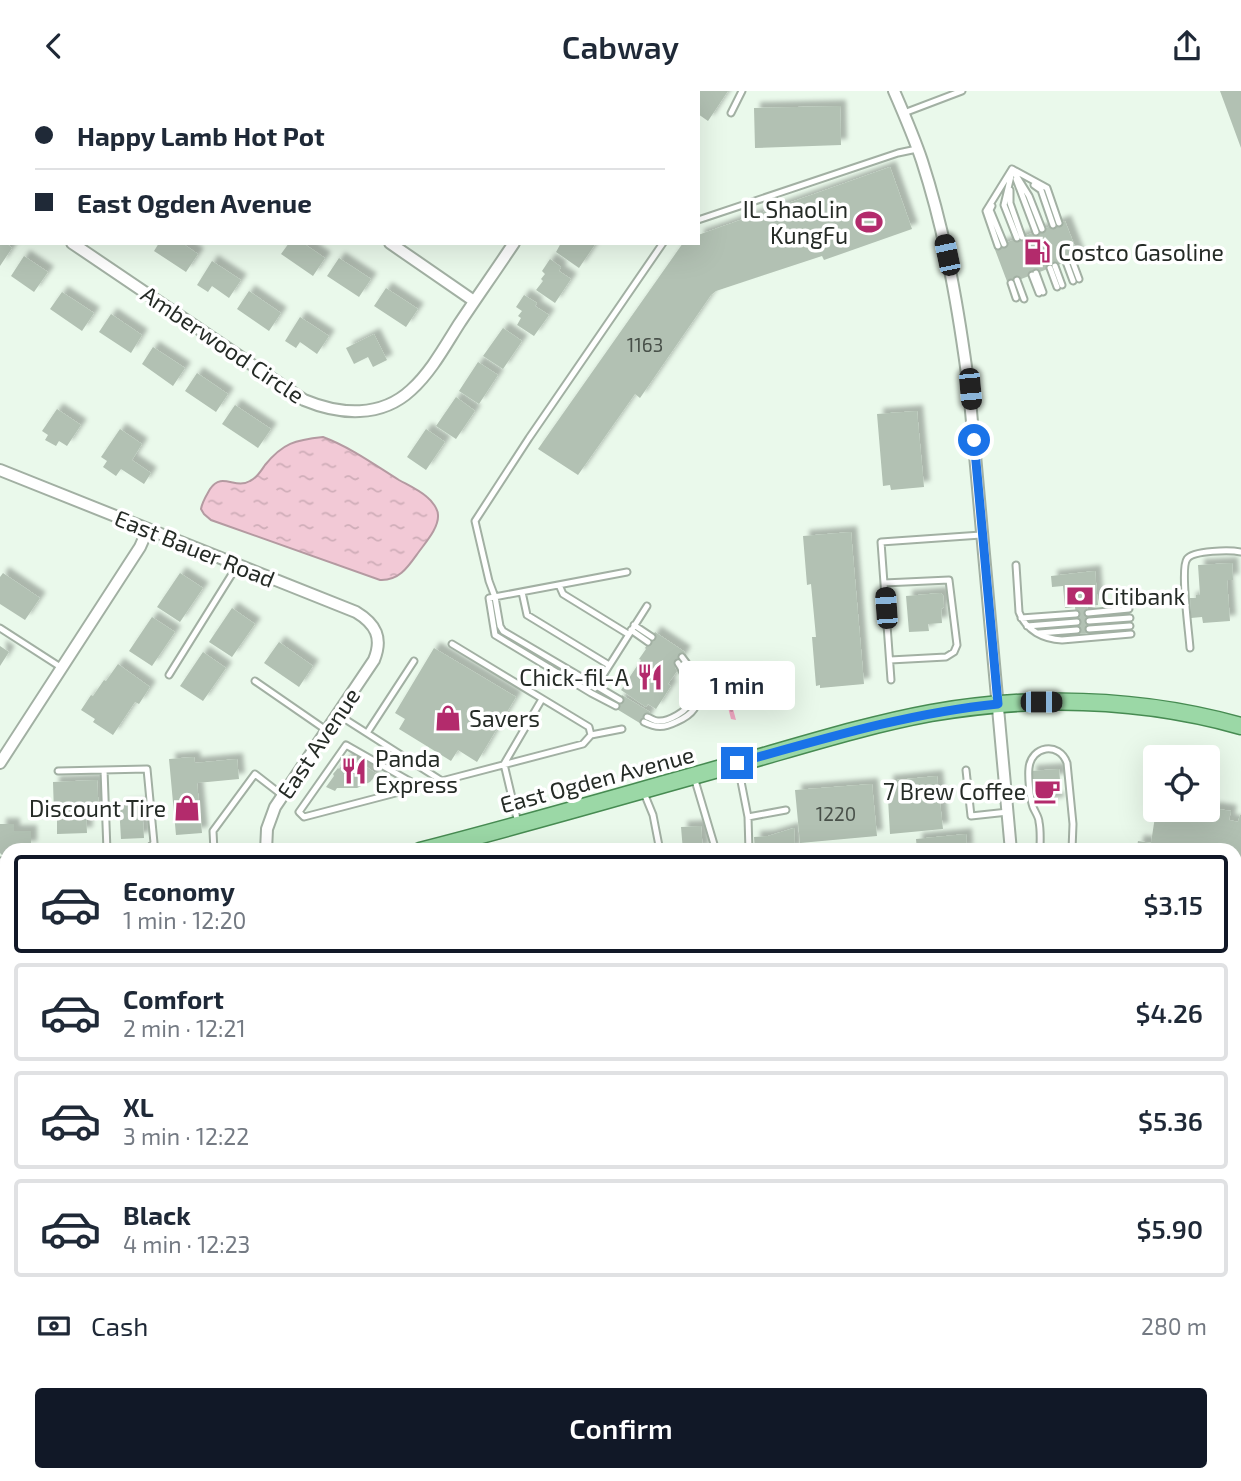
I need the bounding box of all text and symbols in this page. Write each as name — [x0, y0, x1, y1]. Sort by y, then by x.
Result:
icon: back — [35, 27, 73, 65]
text: Cabway — [562, 27, 679, 65]
icon: share — [1168, 27, 1206, 65]
text: Happy Lamb Hot Pot — [77, 120, 325, 151]
text: East Ogden Avenue — [77, 187, 312, 218]
place label: IL ShaoLin KungFu — [743, 195, 848, 249]
sports icon: IL ShaoLin KungFu — [854, 207, 884, 237]
car — [933, 232, 962, 278]
fuel station icon: Costco Gasoline — [1022, 237, 1052, 267]
place label: Costco Gasoline — [1058, 238, 1224, 266]
street label: Amberwood Circle — [136, 279, 310, 409]
house number: 1163 — [627, 333, 663, 356]
car — [958, 367, 983, 411]
route start — [958, 424, 990, 456]
street label: East Bauer Road — [111, 503, 279, 593]
bank icon: Citibank — [1065, 581, 1095, 611]
place label: Citibank — [1101, 582, 1185, 610]
car — [875, 586, 898, 630]
callout: 1 min — [679, 661, 795, 711]
restaurant icon: Chick-fil-A — [635, 662, 665, 692]
place label: Chick-fil-A — [519, 663, 630, 691]
text: 1 min — [710, 671, 764, 699]
street label: East Avenue — [271, 682, 365, 804]
car — [1021, 692, 1063, 713]
shop icon: Savers — [433, 703, 463, 733]
place label: Savers — [469, 704, 540, 732]
street label: East Ogden Avenue — [497, 740, 697, 818]
place label: Panda Express — [375, 744, 458, 798]
map controls — [1143, 745, 1220, 822]
button: locate — [1143, 745, 1220, 822]
route end — [721, 747, 753, 779]
restaurant icon: Panda Express — [339, 756, 369, 786]
cafe icon: 7 Brew Coffee — [1032, 776, 1062, 806]
place label: 7 Brew Coffee — [883, 777, 1026, 805]
shop icon: Discount Tire — [172, 793, 202, 823]
place label: Discount Tire — [29, 794, 166, 822]
house number: 1220 — [816, 802, 856, 825]
icon: car — [39, 873, 102, 936]
text: Economy — [123, 875, 235, 906]
text: $3.15 — [1143, 889, 1203, 920]
text: 1 min · 12:20 — [123, 906, 247, 934]
icon: car — [39, 981, 102, 1044]
text: Comfort — [123, 983, 224, 1014]
text: $4.26 — [1136, 997, 1203, 1028]
text: 2 min · 12:21 — [123, 1014, 246, 1042]
icon: car — [39, 1089, 102, 1152]
text: XL — [123, 1091, 154, 1122]
text: $5.36 — [1138, 1105, 1203, 1136]
text: 3 min · 12:22 — [123, 1122, 249, 1150]
icon: car — [39, 1197, 102, 1260]
text: Black — [123, 1199, 191, 1230]
text: $5.90 — [1137, 1213, 1203, 1244]
text: 4 min · 12:23 — [123, 1230, 250, 1258]
icon: cash — [35, 1307, 73, 1345]
text: Cash — [91, 1310, 148, 1341]
text: 280 m — [1141, 1312, 1207, 1340]
button: Confirm — [35, 1388, 1207, 1468]

